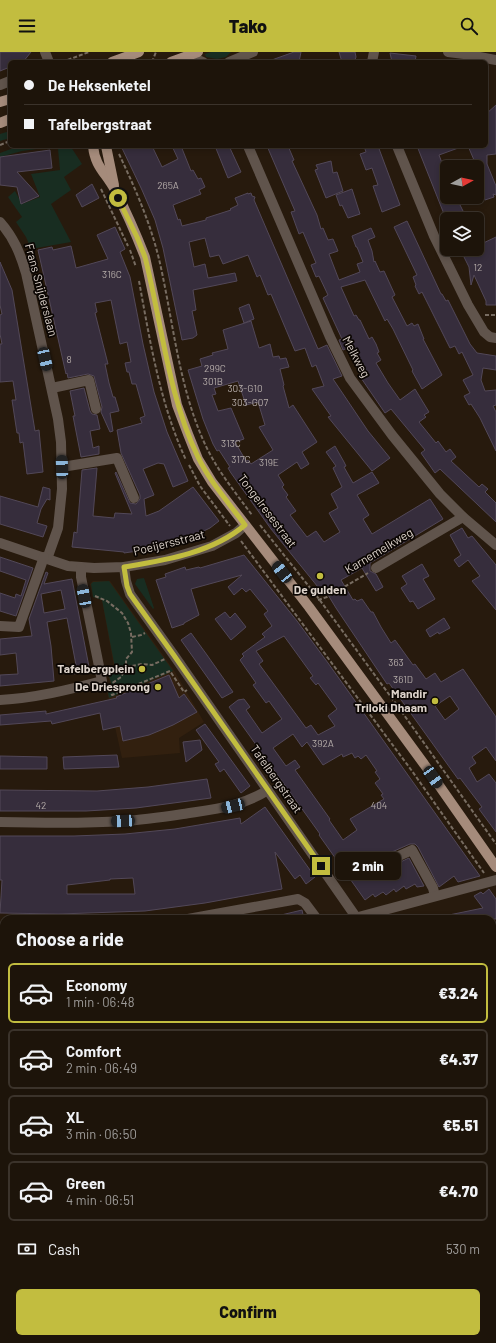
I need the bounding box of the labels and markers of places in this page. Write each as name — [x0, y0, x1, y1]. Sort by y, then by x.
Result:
marker: De gulden — [315, 571, 325, 581]
place label: De gulden — [294, 582, 346, 596]
place label: Tafelbergplein — [57, 661, 134, 675]
marker: Tafelbergplein — [137, 664, 147, 674]
place label: De Driesprong — [75, 679, 150, 693]
marker: De Driesprong — [153, 682, 163, 692]
place label: Mandir Triloki Dhaam — [355, 686, 427, 714]
marker: Mandir Triloki Dhaam — [430, 696, 440, 706]

